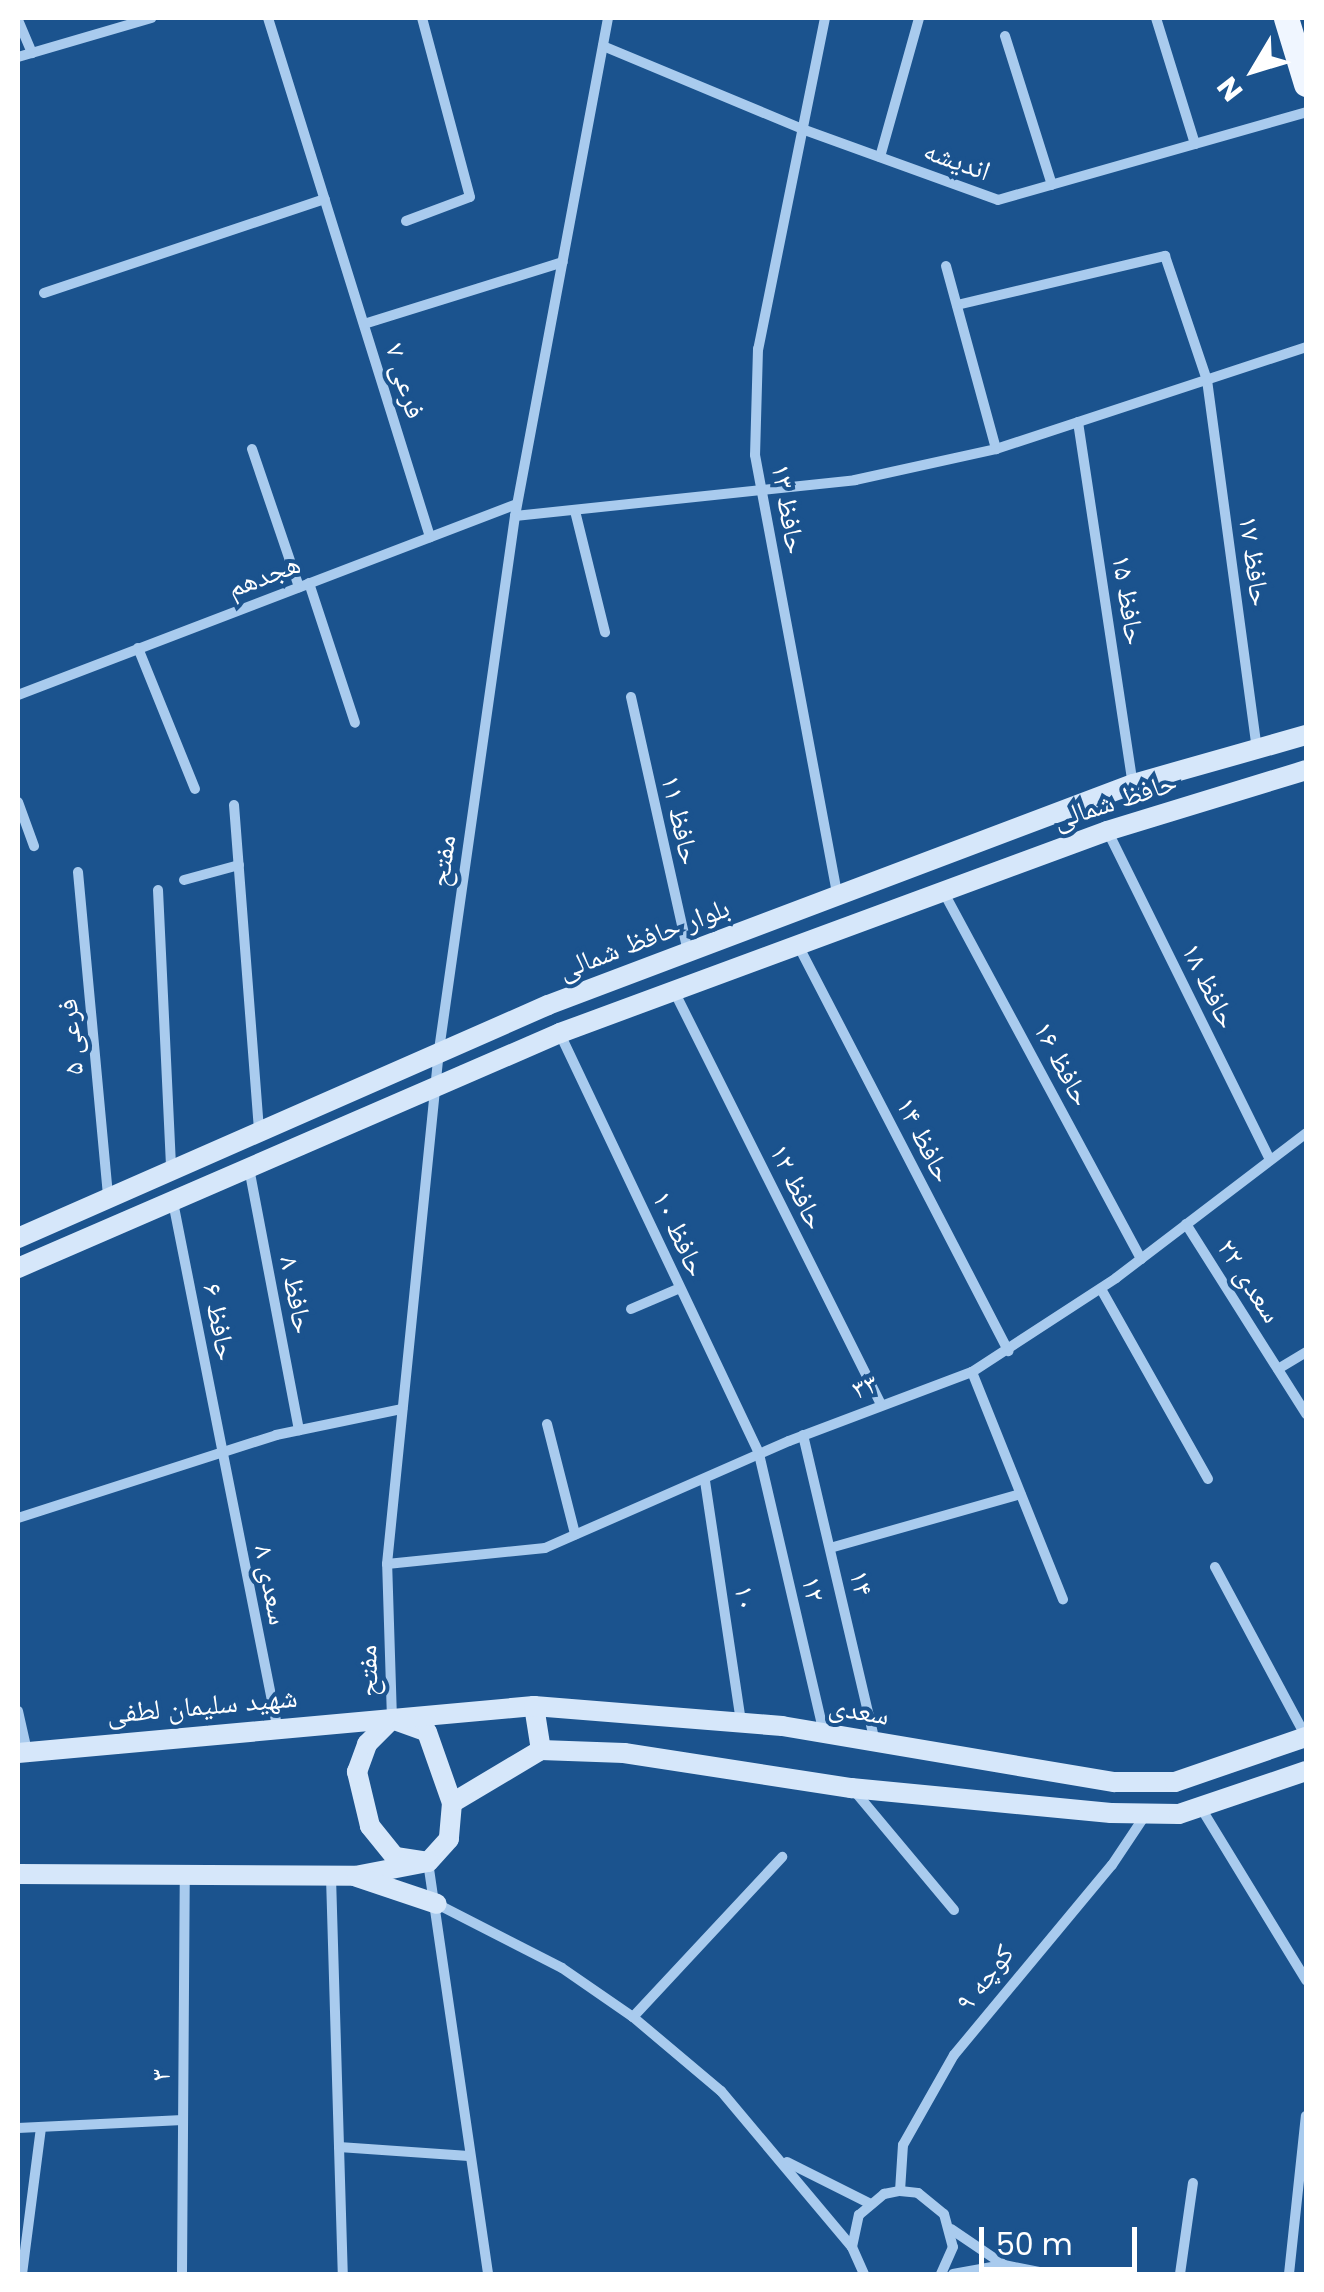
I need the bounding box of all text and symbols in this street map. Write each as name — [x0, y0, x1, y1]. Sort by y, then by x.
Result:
north arrow — [1204, 20, 1304, 120]
text: N — [1208, 68, 1252, 109]
street label: اندیشه — [919, 134, 995, 188]
street label: فرعی ۷ — [378, 340, 432, 422]
street label: حافظ ۱۳ — [764, 461, 812, 557]
street label: حافظ ۱۷ — [1231, 514, 1277, 608]
street label: هجدهم — [223, 547, 305, 605]
street label: حافظ ۱۵ — [1104, 552, 1152, 648]
street label: حافظ شمالی — [1049, 765, 1181, 837]
street label: حافظ ۱۱ — [653, 772, 707, 868]
street label: مفتح — [423, 833, 463, 889]
street label: بلوار حافظ شمالی — [554, 891, 734, 987]
street label: حافظ ۱۸ — [1174, 938, 1244, 1034]
street label: فرعی ۵ — [51, 997, 91, 1077]
street label: حافظ ۱۶ — [1026, 1016, 1098, 1112]
street label: حافظ ۱۴ — [888, 1092, 960, 1188]
street label: حافظ ۱۲ — [762, 1139, 832, 1235]
street label: حافظ ۱۰ — [645, 1186, 713, 1282]
street label: سعدی ۲۲ — [1210, 1233, 1288, 1329]
street label: حافظ ۸ — [272, 1253, 320, 1337]
street label: حافظ ۶ — [195, 1280, 243, 1364]
street label: ۳۳ — [847, 1367, 883, 1407]
street label: سعدی ۸ — [247, 1542, 295, 1628]
street label: ۱۴ — [842, 1567, 880, 1599]
street label: ۱۲ — [794, 1573, 832, 1605]
street label: ۱۰ — [727, 1583, 763, 1613]
street label: مفتح — [350, 1644, 386, 1698]
street label: شهید سلیمان لطفی — [105, 1681, 299, 1731]
street label: سعدی — [826, 1689, 892, 1733]
street label: کوچه ۹ — [949, 1938, 1021, 2018]
street label: ۳ — [144, 2069, 178, 2081]
scale bar — [984, 2207, 1142, 2269]
text: 50 m — [996, 2223, 1073, 2266]

